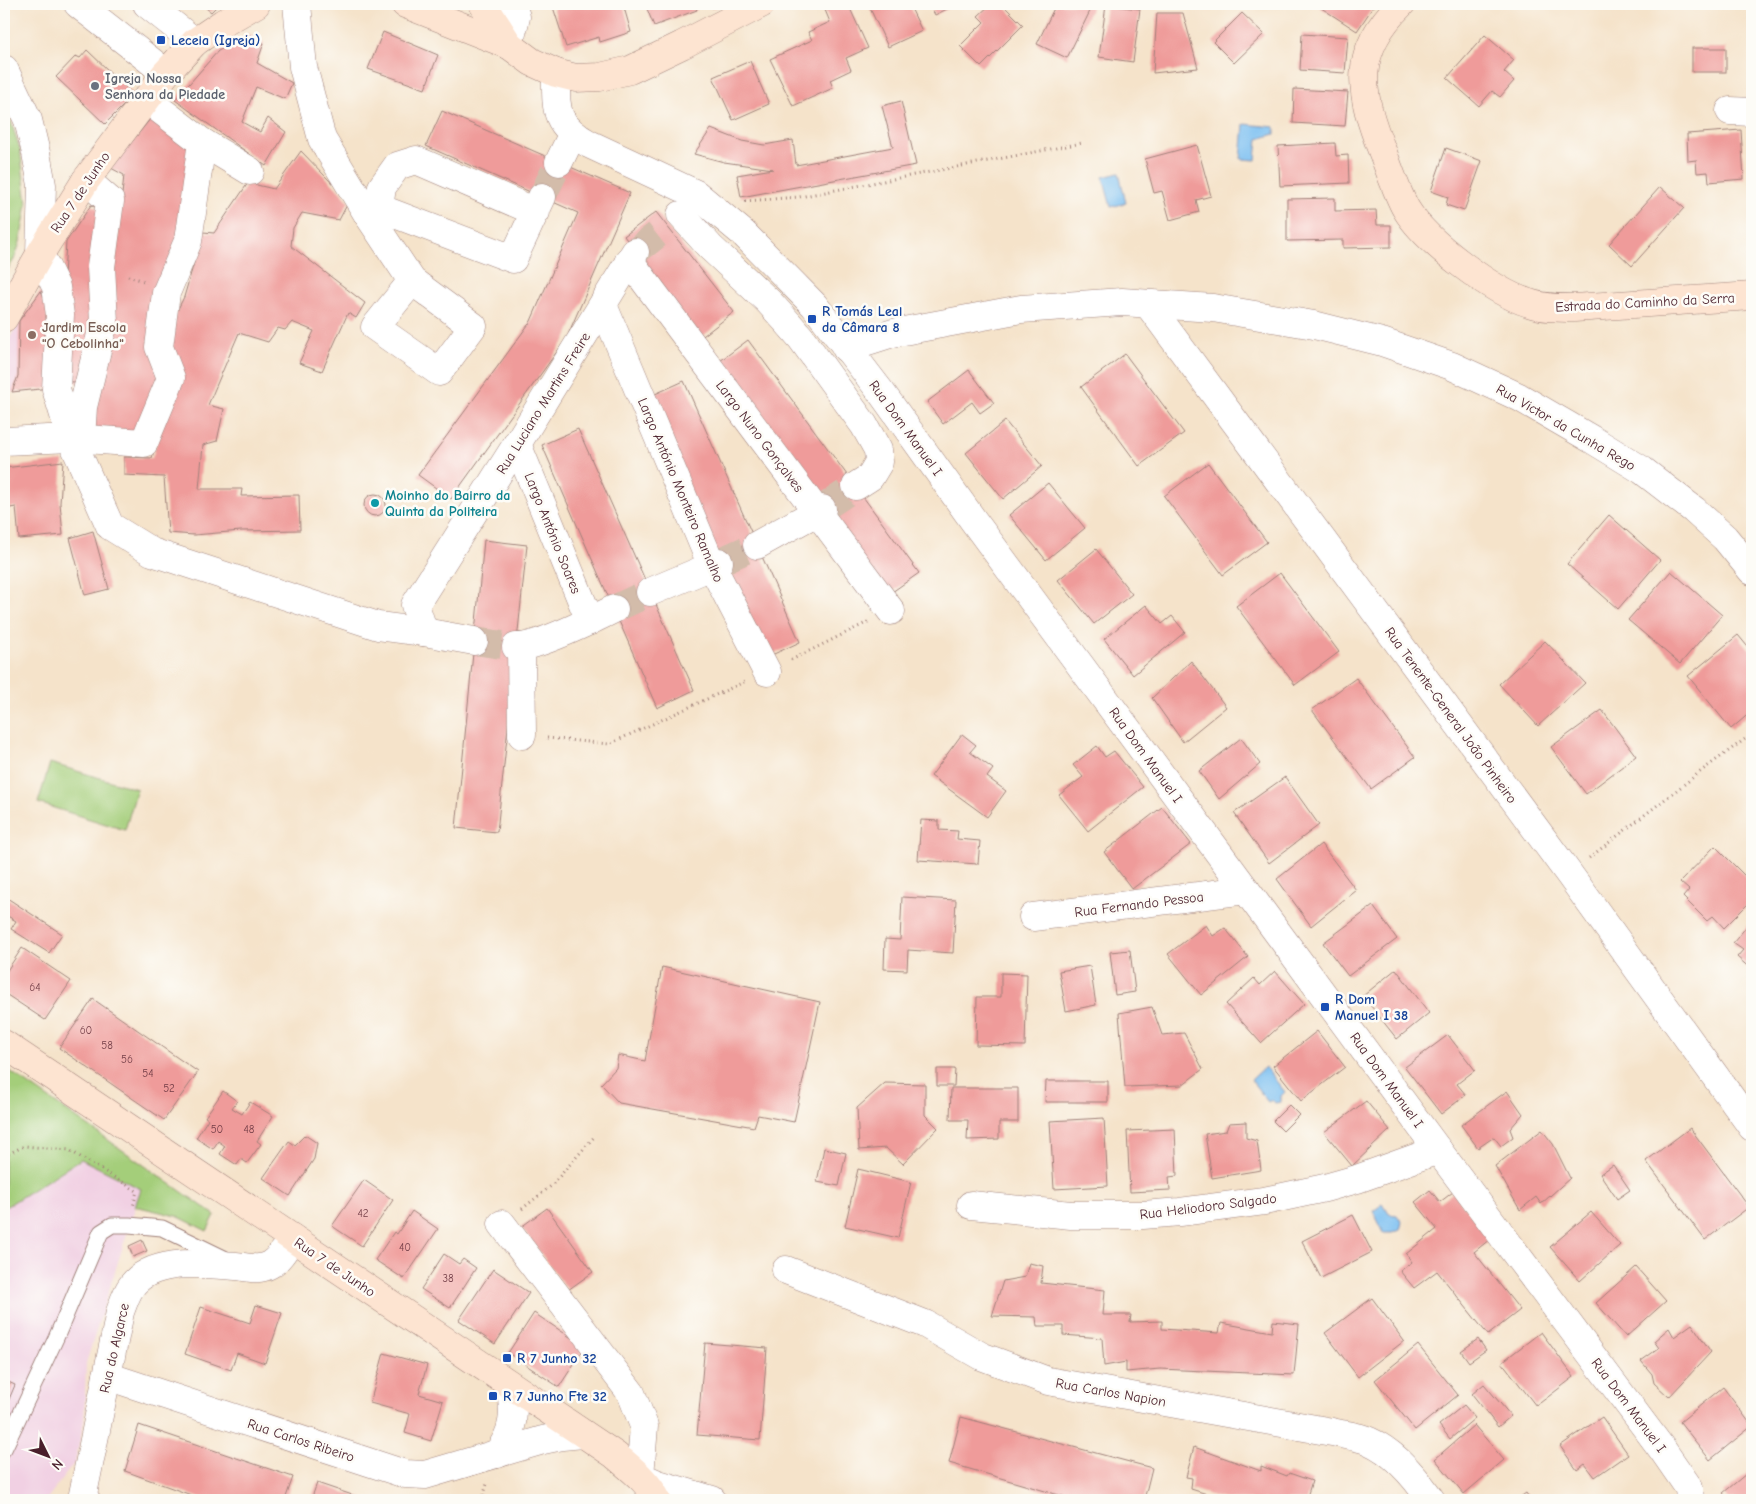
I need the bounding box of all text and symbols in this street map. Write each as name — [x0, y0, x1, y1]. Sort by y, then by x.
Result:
place label: Leceia (Igreja) — [171, 32, 260, 49]
marker: Leceia (Igreja) — [155, 34, 167, 46]
place label: Igreja Nossa Senhora da Piedade — [105, 70, 225, 103]
marker: Igreja Nossa Senhora da Piedade — [89, 80, 101, 92]
street label: Rua 7 de Junho — [47, 149, 114, 236]
street label: Estrada do Caminho da Serra — [1555, 289, 1735, 316]
place label: R Tomás Leal da Câmara 8 — [822, 303, 902, 336]
marker: R Tomás Leal da Câmara 8 — [806, 313, 818, 325]
place label: Jardim Escola "O Cebolinha" — [42, 319, 126, 352]
marker: Jardim Escola "O Cebolinha" — [26, 329, 38, 341]
street label: Rua Luciano Martins Freire — [493, 329, 594, 477]
street label: Largo Nuno Gonçalves — [712, 377, 807, 496]
street label: Rua Dom Manuel I — [865, 377, 946, 479]
street label: Rua Victor da Cunha Rego — [1493, 380, 1639, 474]
street label: Largo António Monteiro Ramalho — [634, 395, 727, 585]
street label: Largo António Soares — [520, 470, 585, 596]
place label: Moinho do Bairro da Quinta da Politeira — [385, 487, 510, 520]
marker: Moinho do Bairro da Quinta da Politeira — [369, 497, 381, 509]
street label: Rua Tenente-General João Pinheiro — [1381, 624, 1520, 807]
street label: Rua Dom Manuel I — [1105, 704, 1186, 806]
street label: Rua Fernando Pessoa — [1074, 888, 1205, 921]
house number: 64 — [29, 981, 41, 994]
place label: R Dom Manuel I 38 — [1335, 991, 1408, 1024]
marker: R Dom Manuel I 38 — [1319, 1001, 1331, 1013]
house number: 60 — [80, 1024, 92, 1037]
street label: Rua Dom Manuel I — [1346, 1029, 1427, 1131]
house number: 58 — [101, 1039, 113, 1052]
house number: 56 — [121, 1053, 133, 1066]
house number: 54 — [142, 1067, 154, 1080]
house number: 52 — [163, 1082, 175, 1095]
house number: 50 — [211, 1123, 223, 1136]
house number: 48 — [244, 1123, 255, 1136]
street label: Rua Heliodoro Salgado — [1139, 1190, 1278, 1223]
house number: 42 — [357, 1207, 369, 1220]
street label: Rua 7 de Junho — [291, 1234, 378, 1301]
house number: 40 — [399, 1241, 411, 1254]
house number: 38 — [442, 1272, 454, 1285]
street label: Rua do Algarce — [96, 1302, 133, 1395]
place label: R 7 Junho 32 — [517, 1350, 596, 1367]
marker: R 7 Junho 32 — [501, 1352, 513, 1364]
street label: Rua Dom Manuel I — [1588, 1355, 1670, 1456]
street label: Rua Carlos Napion — [1054, 1374, 1167, 1411]
place label: R 7 Junho Fte 32 — [503, 1388, 607, 1405]
marker: R 7 Junho Fte 32 — [487, 1390, 499, 1402]
street label: Rua Carlos Ribeiro — [245, 1415, 357, 1466]
north arrow — [22, 1432, 72, 1482]
text: N — [48, 1455, 67, 1473]

